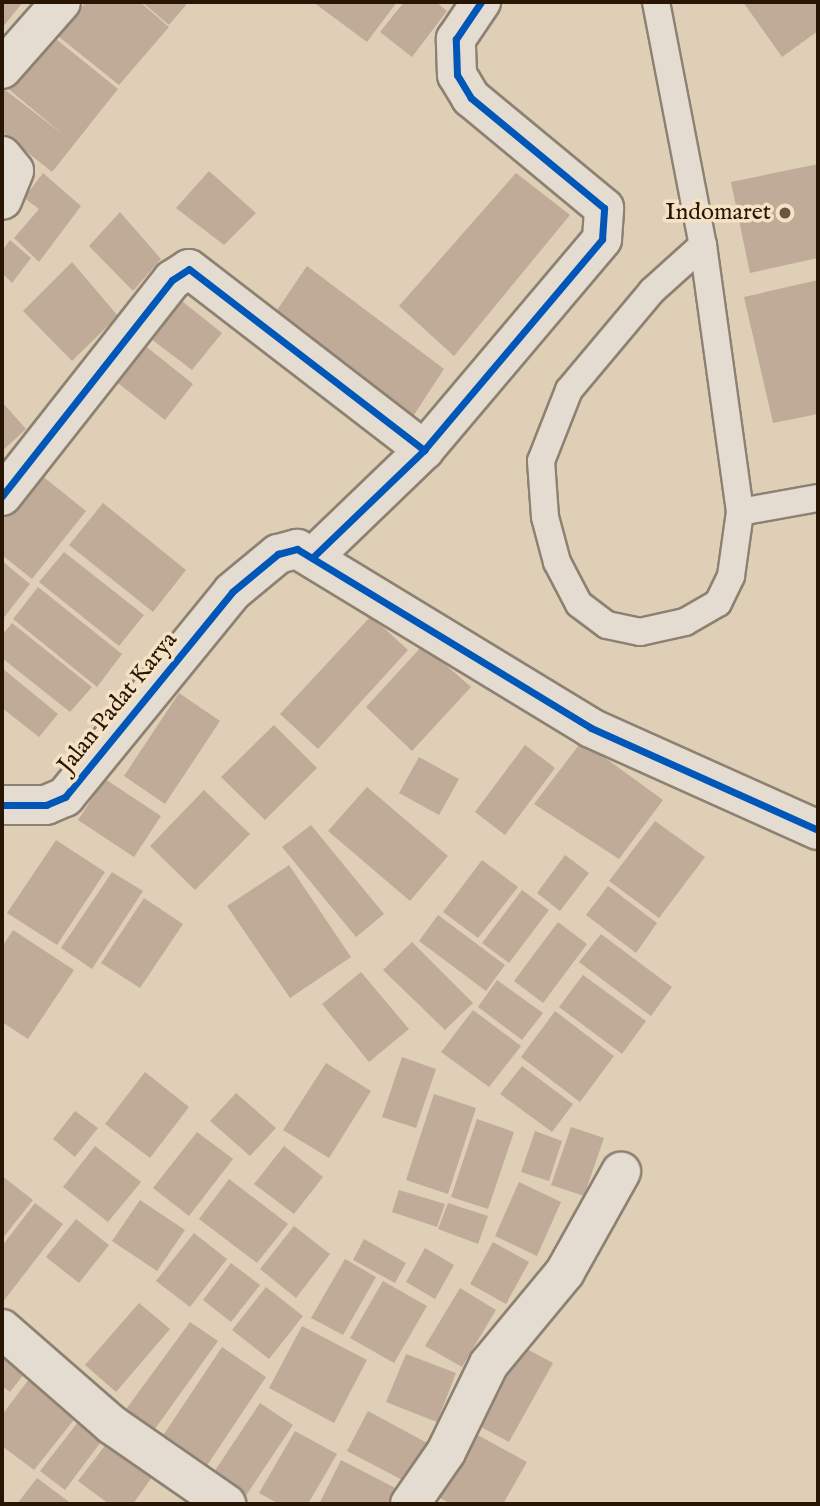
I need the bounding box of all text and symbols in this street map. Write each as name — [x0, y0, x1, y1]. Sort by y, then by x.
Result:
place label: Indomaret — [665, 199, 771, 227]
marker: Indomaret — [777, 205, 793, 221]
street label: Jalan Padat Karya — [52, 626, 184, 780]

